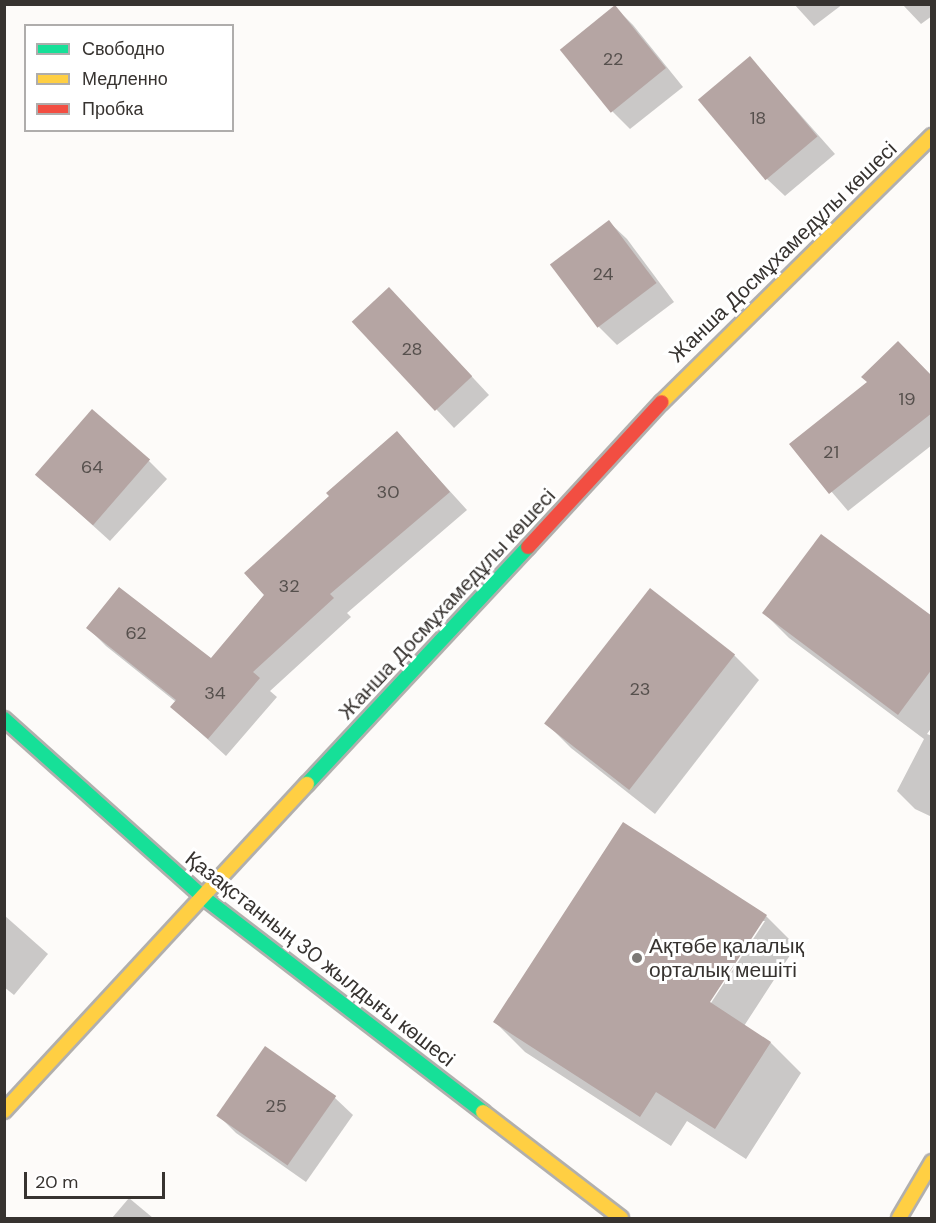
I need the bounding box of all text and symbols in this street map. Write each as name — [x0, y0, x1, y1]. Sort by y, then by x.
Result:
legend — [24, 24, 234, 132]
text: Свободно — [82, 37, 165, 61]
house number: 22 — [603, 48, 623, 70]
text: Медленно — [82, 67, 168, 91]
text: Пробка — [82, 97, 144, 121]
house number: 18 — [750, 107, 766, 129]
street label: Жанша Досмұхамедұлы көшесі — [664, 137, 902, 367]
house number: 24 — [593, 263, 613, 285]
house number: 28 — [401, 338, 423, 360]
house number: 19 — [899, 388, 915, 410]
house number: 21 — [823, 441, 839, 463]
house number: 64 — [81, 456, 103, 478]
house number: 30 — [377, 481, 399, 503]
street label: Жанша Досмұхамедұлы көшесі — [333, 483, 561, 725]
house number: 32 — [278, 575, 300, 597]
house number: 62 — [125, 622, 147, 644]
house number: 23 — [629, 678, 651, 700]
house number: 34 — [204, 682, 226, 704]
street label: Қазақстанның 30 жылдығы көшесі — [180, 846, 460, 1072]
place label: Ақтөбе қалалық орталық мешіті — [649, 933, 804, 983]
marker: Ақтөбе қалалық орталық мешіті — [630, 951, 644, 965]
house number: 25 — [265, 1095, 287, 1117]
scale bar — [27, 1160, 168, 1198]
text: 20 m — [35, 1170, 78, 1194]

